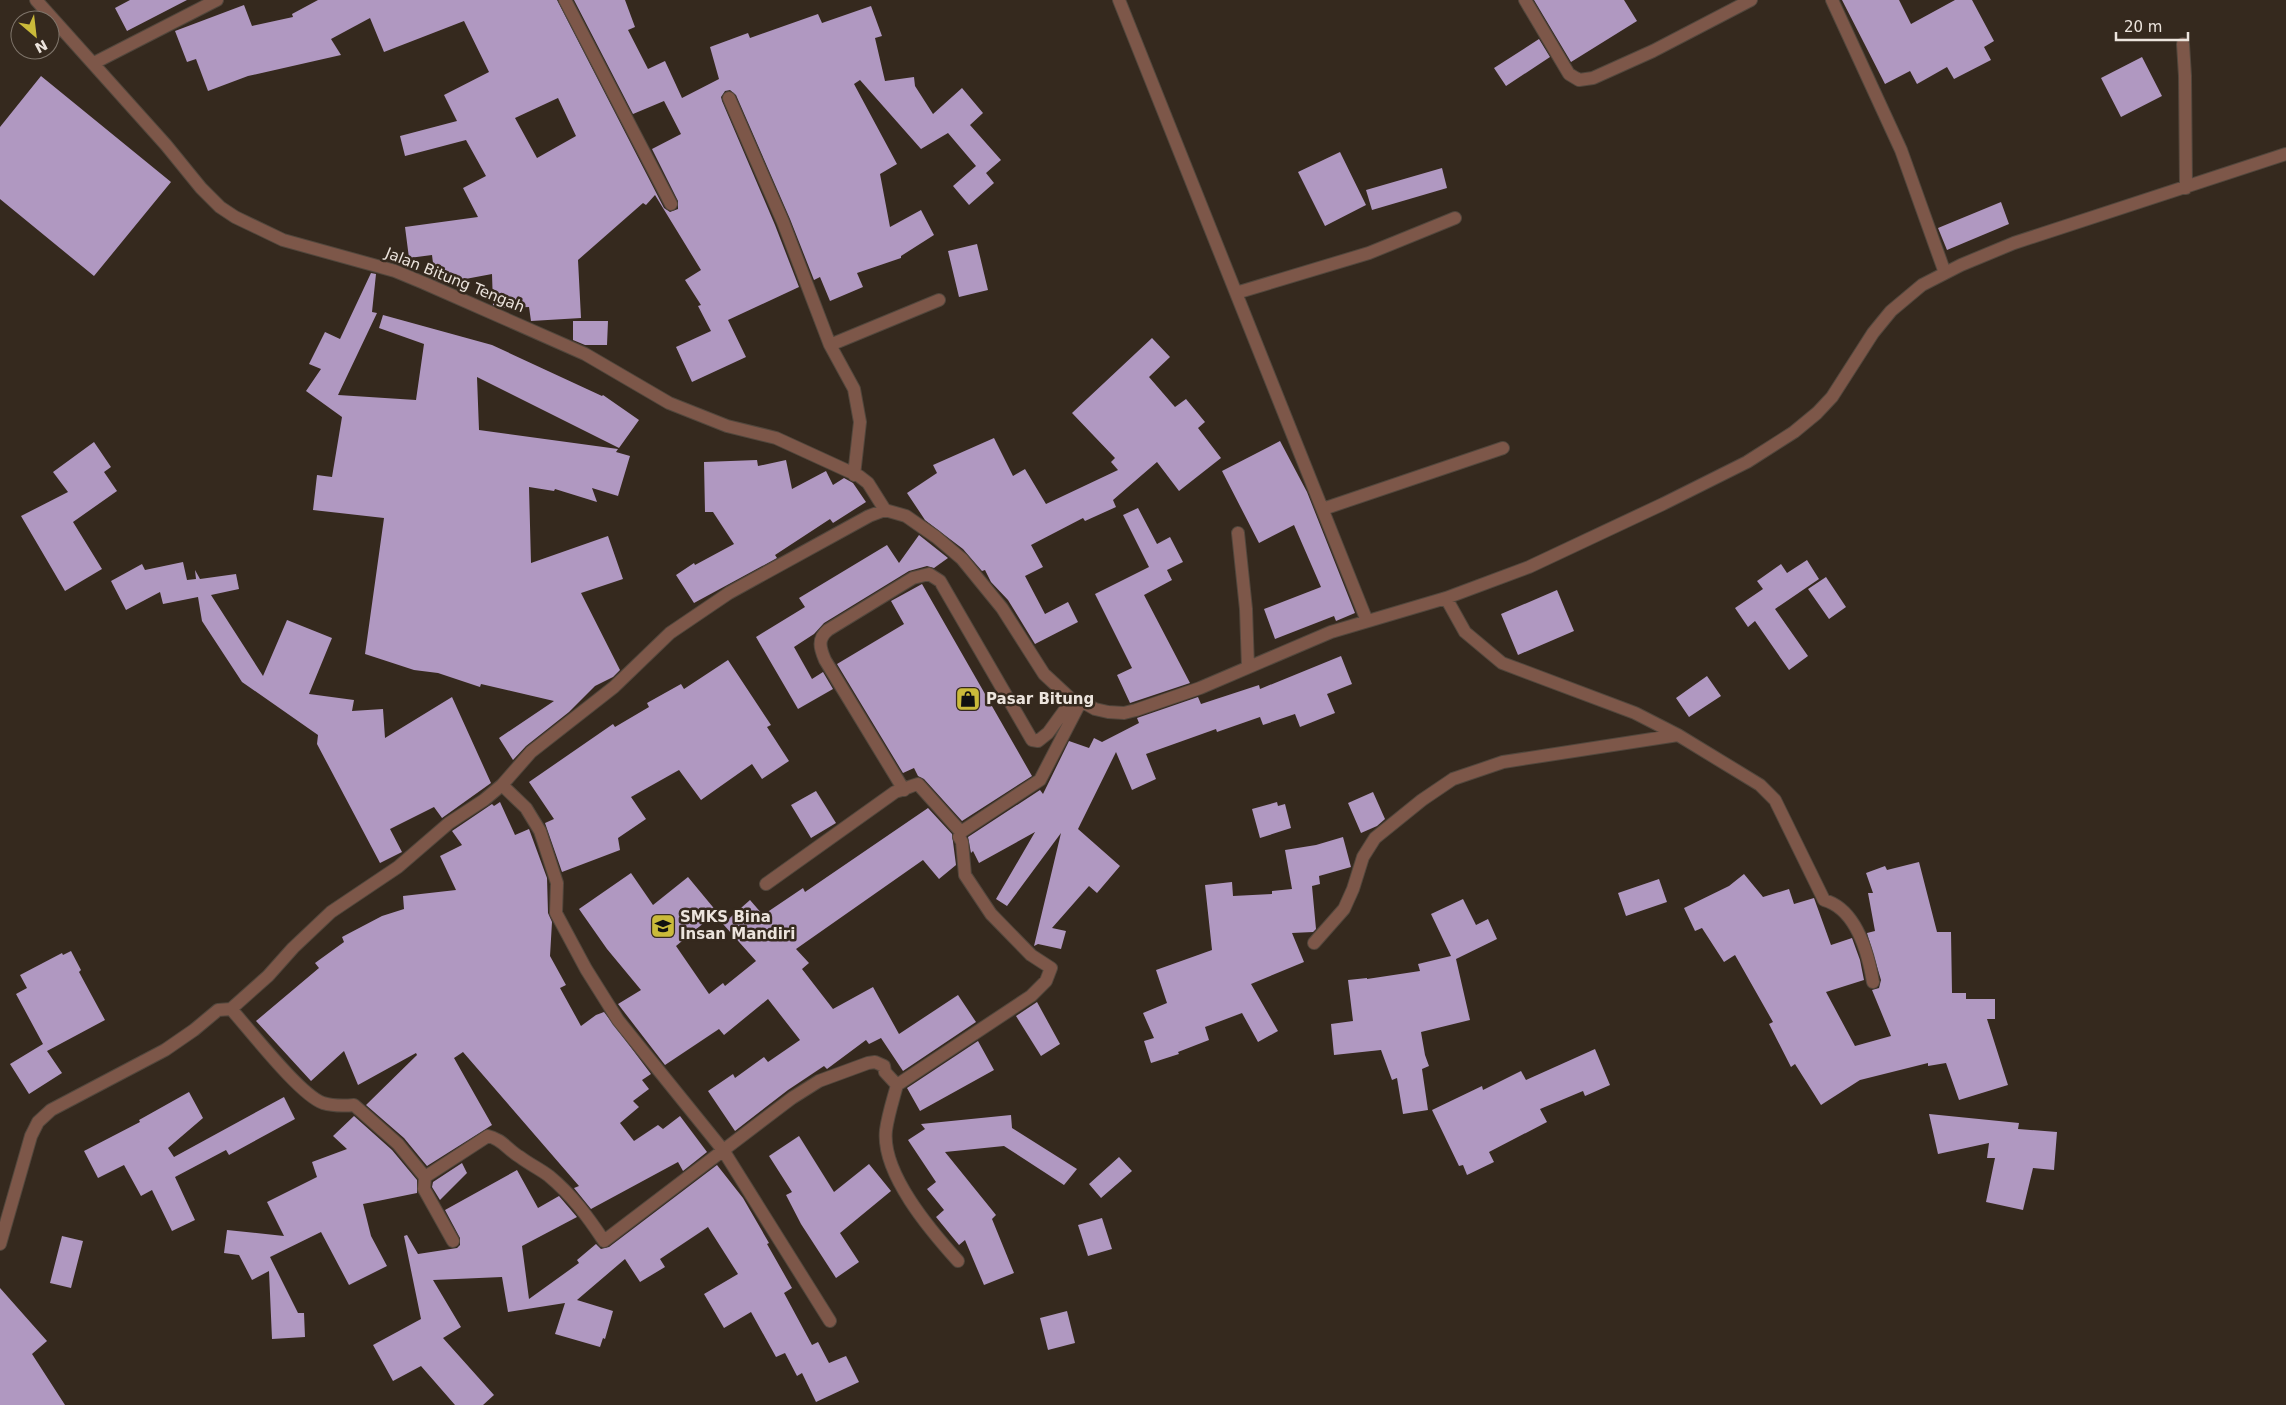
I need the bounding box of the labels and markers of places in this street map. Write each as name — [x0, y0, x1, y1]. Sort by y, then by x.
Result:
shop icon: Pasar Bitung — [955, 686, 981, 712]
place label: Pasar Bitung — [986, 690, 1094, 708]
place label: SMKS Bina Insan Mandiri — [680, 908, 795, 943]
school or university icon: SMKS Bina Insan Mandiri — [650, 913, 676, 939]

